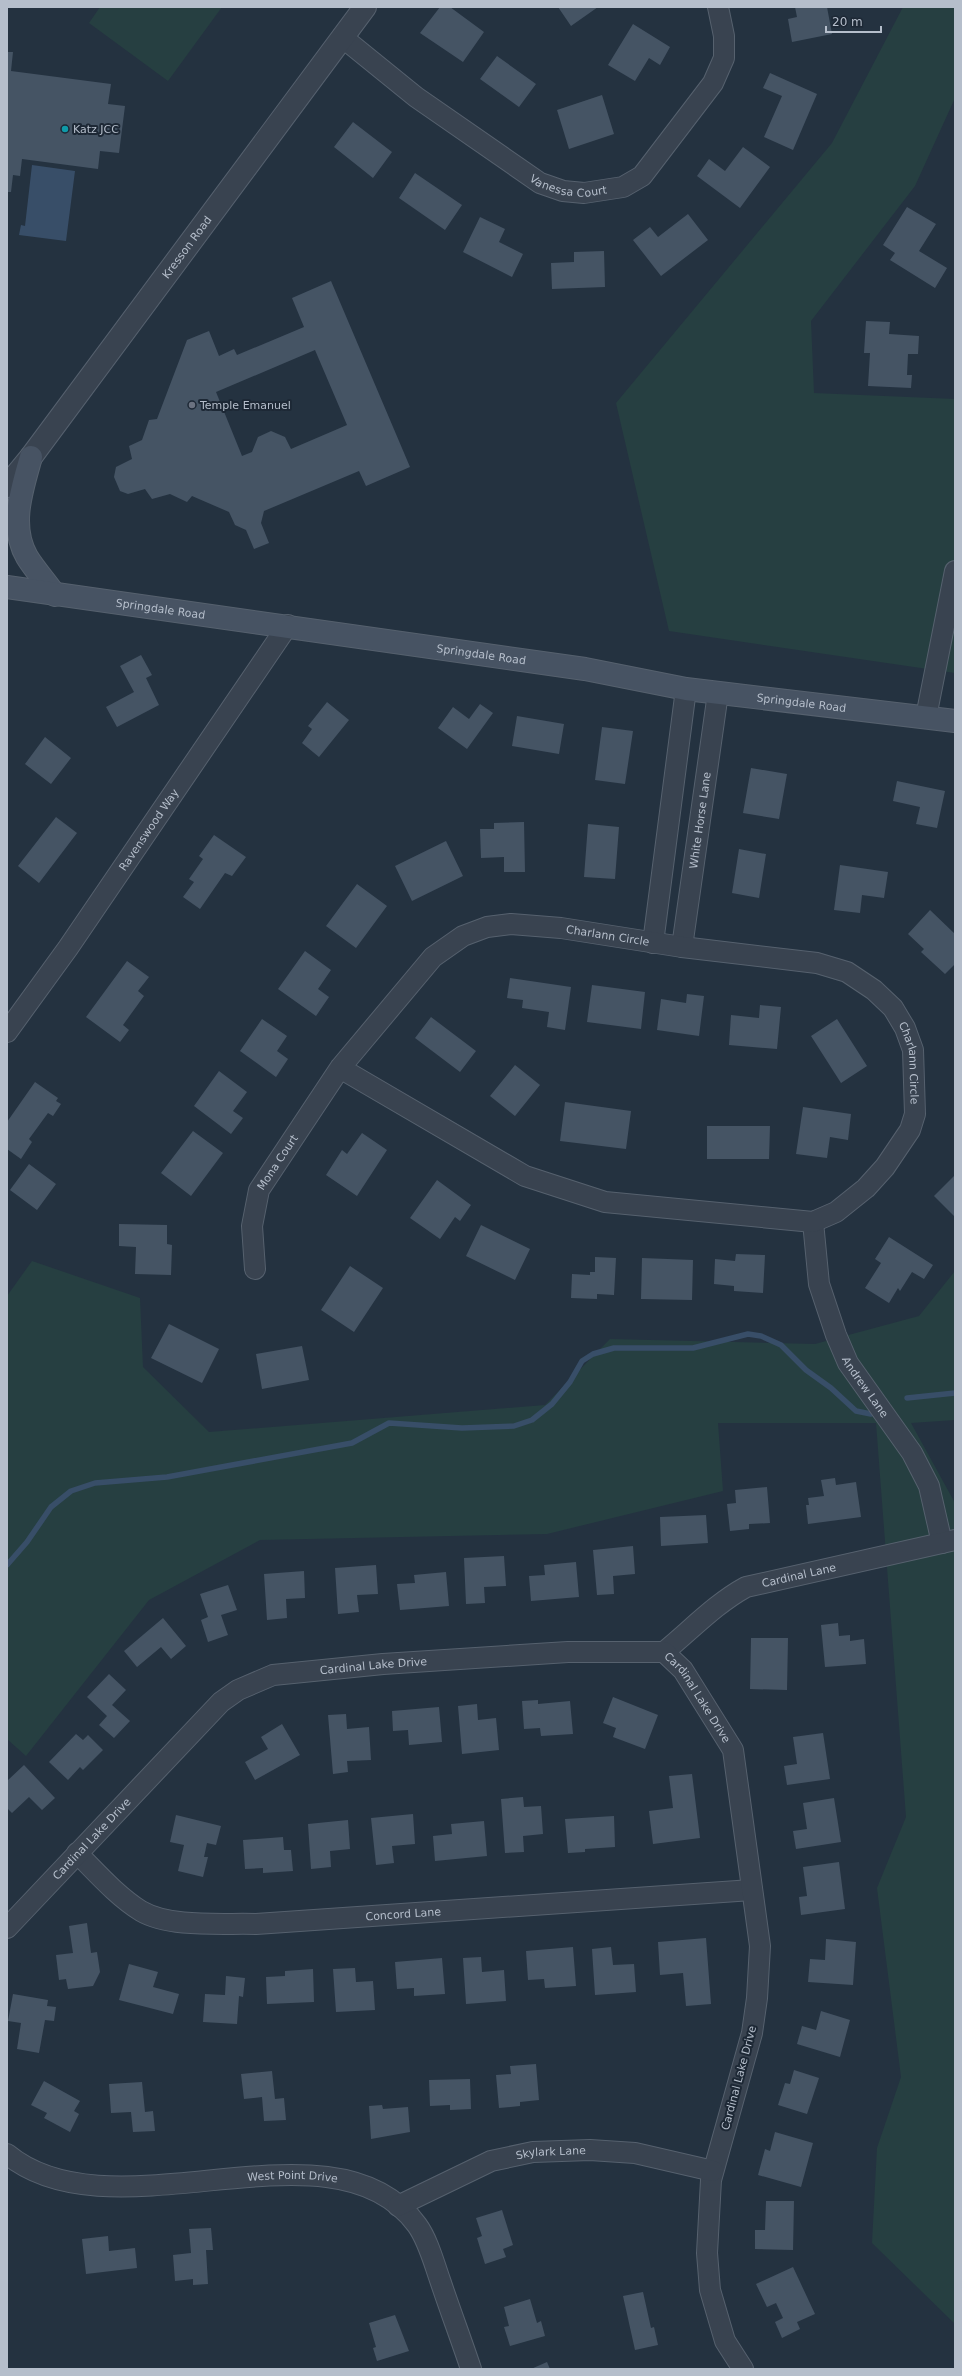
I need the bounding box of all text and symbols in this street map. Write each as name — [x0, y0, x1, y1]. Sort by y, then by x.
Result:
scale bar — [826, 8, 881, 34]
text: 20 m — [832, 15, 863, 29]
place label: Katz JCC — [73, 123, 119, 136]
marker: Katz JCC — [60, 124, 70, 134]
street label: Vanessa Court — [527, 172, 608, 200]
street label: Kresson Road — [159, 213, 214, 281]
place label: Temple Emanuel — [199, 399, 291, 412]
marker: Temple Emanuel — [187, 400, 197, 410]
street label: Springdale Road — [115, 596, 206, 622]
street label: Springdale Road — [436, 642, 527, 667]
street label: Springdale Road — [756, 691, 847, 715]
street label: White Horse Lane — [687, 771, 713, 870]
street label: Ravenswood Way — [116, 786, 181, 873]
street label: Charlann Circle — [565, 922, 651, 948]
street label: Charlann Circle — [896, 1019, 921, 1105]
street label: Mona Court — [254, 1132, 301, 1192]
street label: Andrew Lane — [840, 1355, 891, 1420]
street label: Cardinal Lane — [760, 1560, 837, 1590]
street label: Cardinal Lake Drive — [662, 1649, 733, 1745]
street label: Cardinal Lake Drive — [319, 1655, 428, 1677]
street label: Cardinal Lake Drive — [50, 1795, 133, 1882]
street label: Concord Lane — [365, 1905, 442, 1923]
street label: Cardinal Lake Drive — [719, 2024, 759, 2132]
street label: Skylark Lane — [515, 2144, 586, 2162]
street label: West Point Drive — [247, 2168, 339, 2185]

